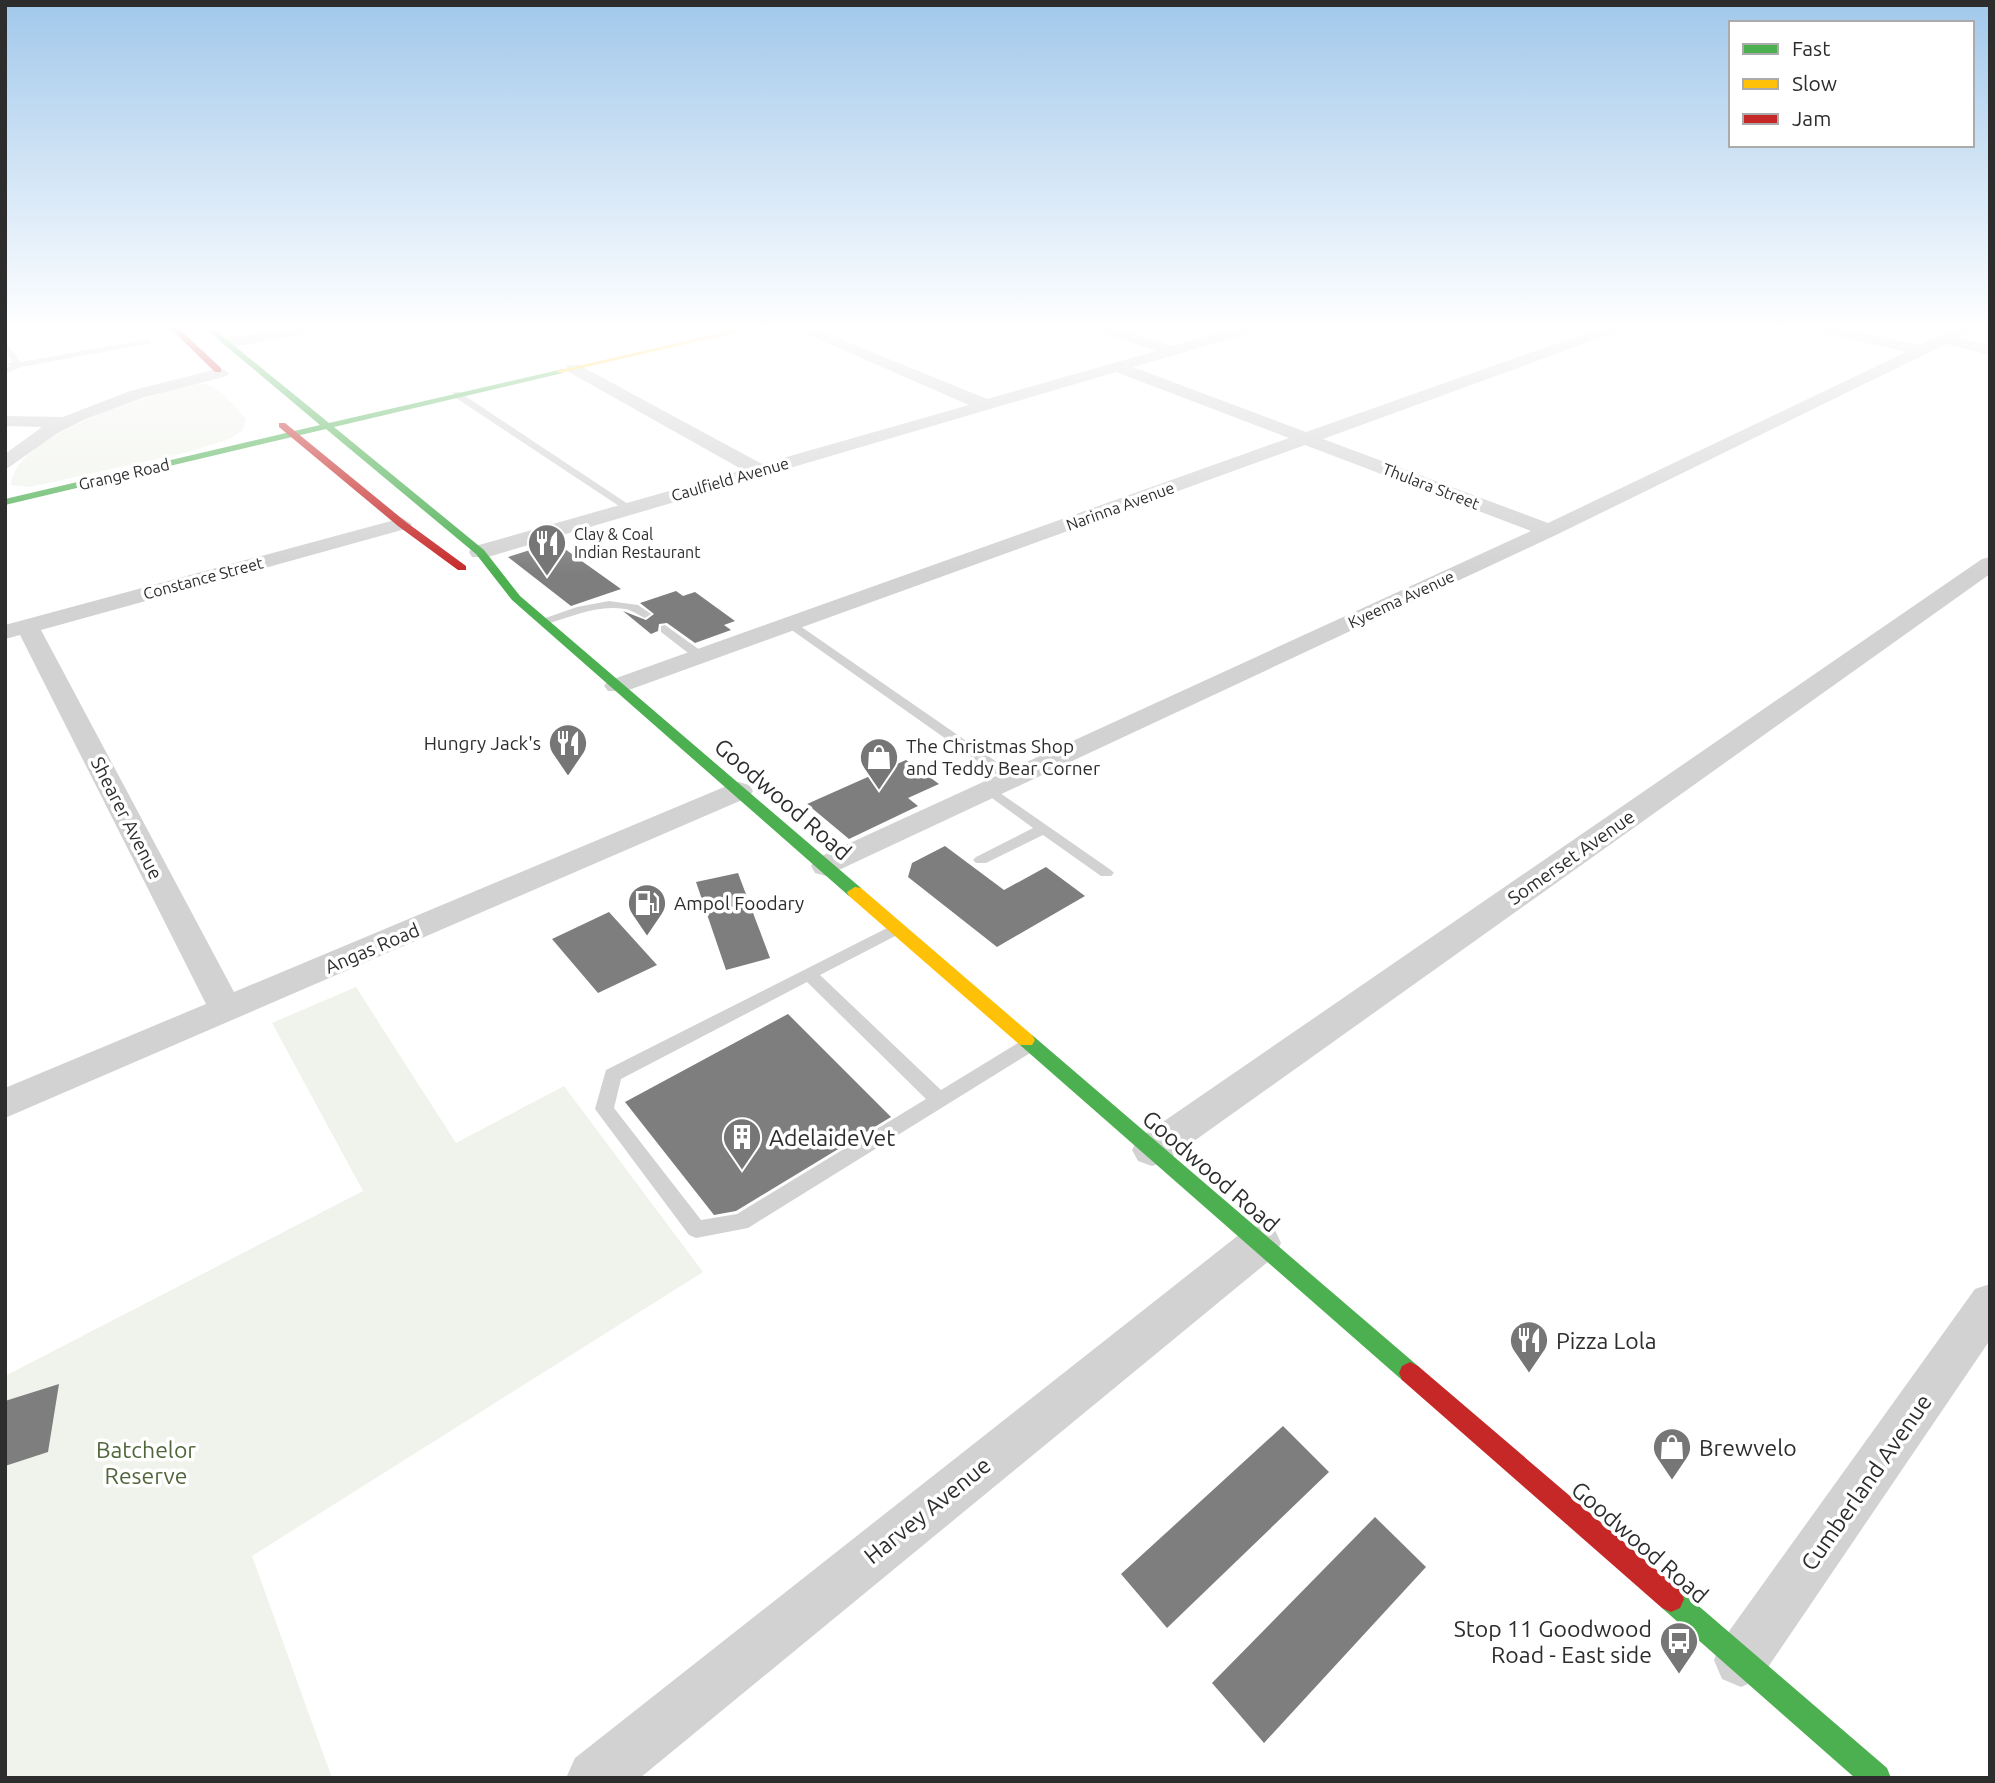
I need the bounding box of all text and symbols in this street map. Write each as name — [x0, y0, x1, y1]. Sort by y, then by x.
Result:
legend — [1729, 21, 1974, 147]
text: Fast — [1792, 36, 1830, 60]
text: Slow — [1792, 71, 1837, 95]
text: Jam — [1792, 106, 1831, 130]
street label: Caulfield Avenue — [669, 454, 791, 504]
street label: Grange Road — [77, 455, 171, 493]
street label: Thulara Street — [1380, 459, 1483, 513]
street label: Narinna Avenue — [1064, 478, 1176, 534]
restaurant icon: Clay & Coal Indian Restaurant — [526, 522, 568, 577]
place label: Clay & Coal Indian Restaurant — [574, 525, 701, 561]
street label: Constance Street — [141, 553, 266, 603]
street label: Kyeema Avenue — [1345, 567, 1457, 631]
restaurant icon: Hungry Jack's — [547, 722, 589, 777]
place label: Hungry Jack's — [424, 732, 541, 754]
street label: Goodwood Road — [710, 733, 856, 865]
place label: The Christmas Shop and Teddy Bear Corner — [906, 735, 1100, 779]
shop icon: The Christmas Shop and Teddy Bear Corner — [858, 736, 900, 791]
street label: Shearer Avenue — [87, 753, 167, 883]
street label: Somerset Avenue — [1503, 805, 1639, 909]
fuel station icon: Ampol Foodary — [626, 882, 668, 937]
place label: Ampol Foodary — [674, 892, 804, 914]
street label: Angas Road — [322, 918, 422, 978]
street label: Goodwood Road — [1138, 1105, 1284, 1237]
building icon: AdelaideVet — [721, 1116, 763, 1171]
place label: AdelaideVet — [769, 1125, 895, 1150]
restaurant icon: Pizza Lola — [1508, 1319, 1550, 1374]
place label: Pizza Lola — [1556, 1328, 1657, 1353]
street label: Cumberland Avenue — [1796, 1389, 1936, 1575]
shop icon: Brewvelo — [1651, 1426, 1693, 1481]
place label: Brewvelo — [1699, 1435, 1797, 1460]
park label: Batchelor Reserve — [96, 1437, 196, 1488]
street label: Harvey Avenue — [859, 1452, 995, 1568]
street label: Goodwood Road — [1567, 1476, 1713, 1608]
place label: Stop 11 Goodwood Road - East side — [1454, 1616, 1652, 1667]
bus stop icon: Stop 11 Goodwood Road - East side — [1658, 1620, 1700, 1675]

